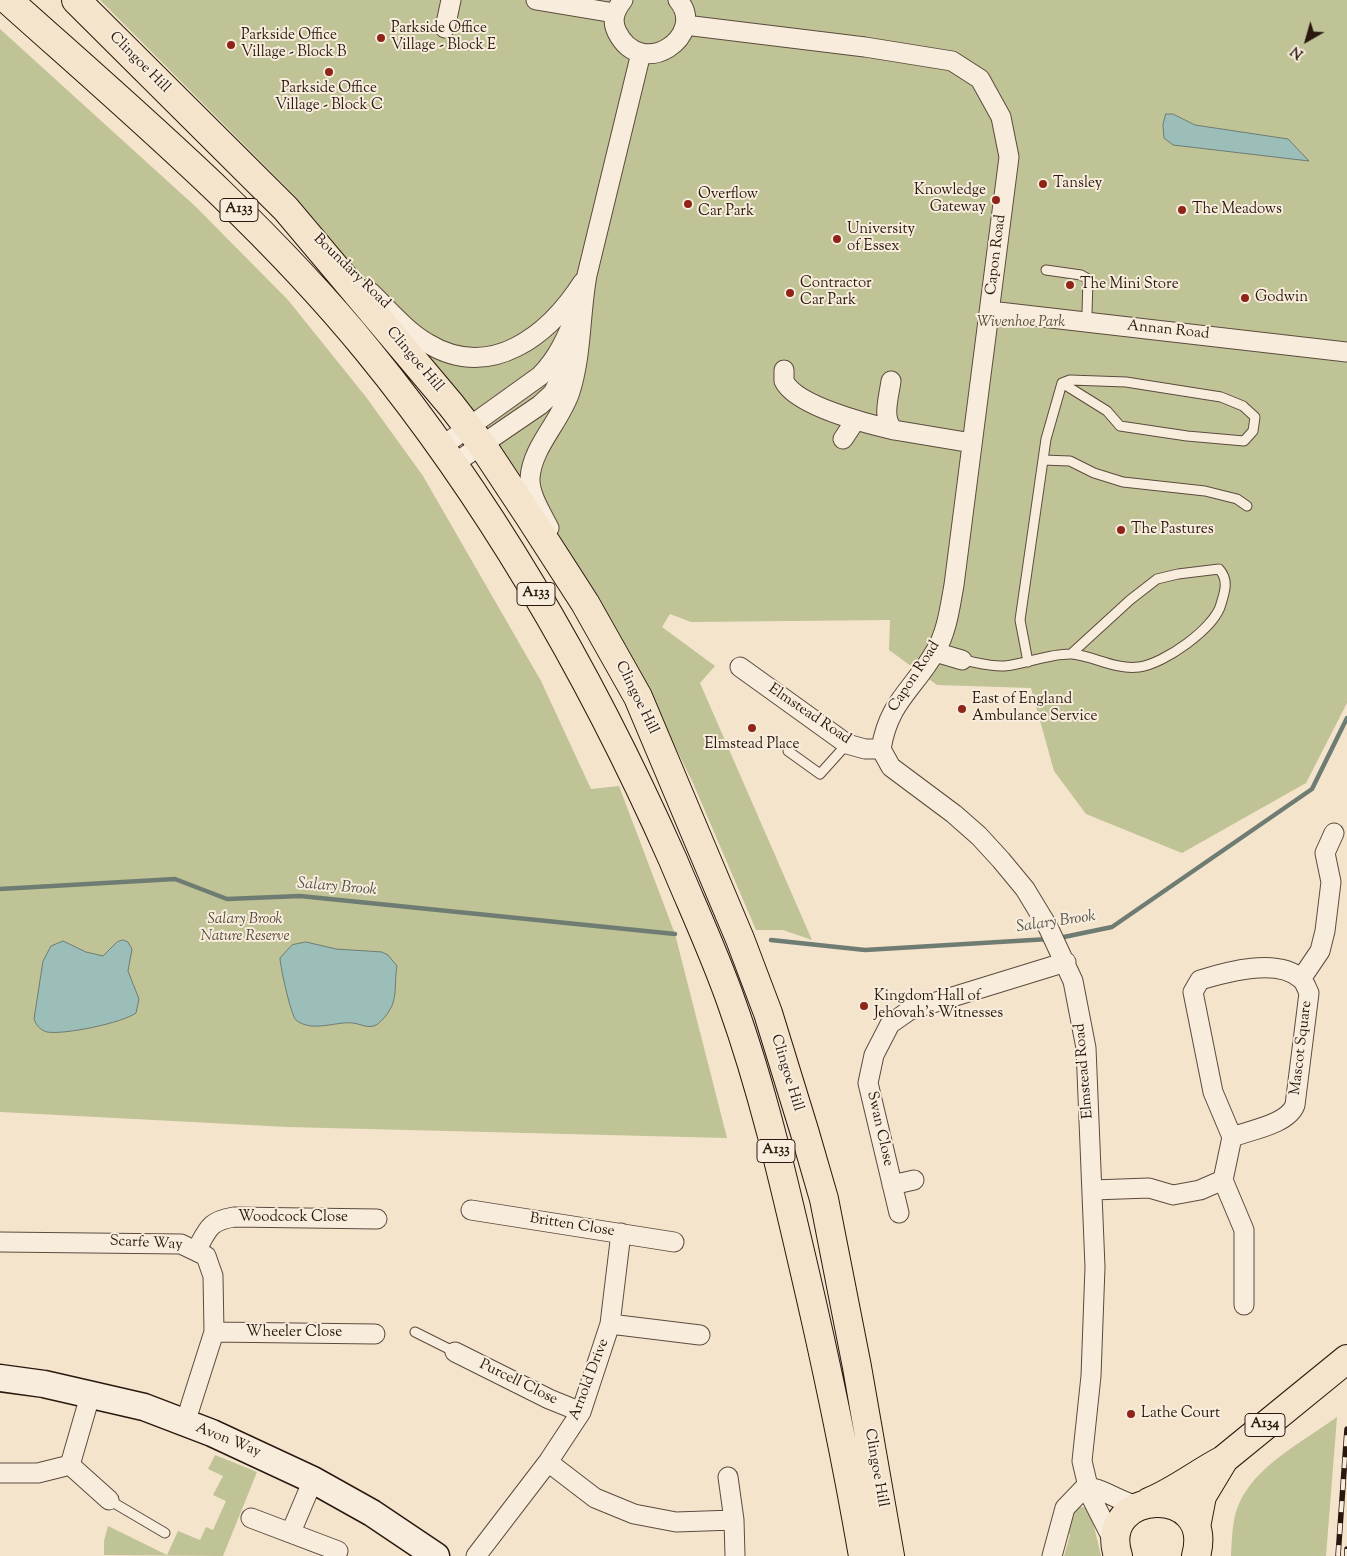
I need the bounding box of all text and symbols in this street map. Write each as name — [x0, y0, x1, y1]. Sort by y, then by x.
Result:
north arrow — [1282, 15, 1332, 65]
place label: Parkside Office Village - Block E — [391, 20, 496, 55]
place label: Parkside Office Village - Block B — [241, 27, 346, 62]
street label: Clingoe Hill — [105, 29, 173, 97]
marker: Parkside Office Village - Block E — [375, 32, 387, 44]
marker: Parkside Office Village - Block B — [225, 39, 237, 51]
text: N — [1287, 40, 1308, 63]
marker: Parkside Office Village - Block C — [323, 66, 335, 78]
place label: Parkside Office Village - Block C — [275, 80, 383, 115]
place label: Tansley — [1053, 175, 1102, 193]
marker: Tansley — [1037, 178, 1049, 190]
place label: Knowledge Gateway — [914, 182, 986, 217]
place label: Overflow Car Park — [698, 186, 758, 221]
marker: Knowledge Gateway — [990, 194, 1002, 206]
road number: A133 — [220, 198, 258, 222]
marker: Overflow Car Park — [682, 198, 694, 210]
place label: The Meadows — [1192, 201, 1282, 219]
marker: The Meadows — [1176, 204, 1188, 216]
street label: Capon Road — [983, 214, 1011, 296]
place label: University of Essex — [847, 221, 915, 256]
street label: Boundary Road — [309, 231, 393, 313]
marker: University of Essex — [831, 233, 843, 245]
place label: Contractor Car Park — [800, 275, 872, 310]
place label: The Mini Store — [1080, 276, 1179, 294]
marker: The Mini Store — [1064, 279, 1076, 291]
marker: Contractor Car Park — [784, 287, 796, 299]
place label: Godwin — [1255, 289, 1308, 307]
marker: Godwin — [1239, 292, 1251, 304]
park label: Wivenhoe Park — [977, 314, 1065, 332]
street label: Annan Road — [1126, 318, 1210, 344]
street label: Clingoe Hill — [382, 324, 446, 396]
place label: The Pastures — [1131, 521, 1214, 539]
marker: The Pastures — [1115, 524, 1127, 536]
road number: A133 — [517, 582, 555, 606]
street label: Capon Road — [885, 638, 945, 716]
street label: Clingoe Hill — [611, 658, 661, 738]
street label: Elmstead Road — [764, 681, 854, 749]
place label: East of England Ambulance Service — [972, 691, 1097, 726]
marker: East of England Ambulance Service — [956, 703, 968, 715]
marker: Elmstead Place — [746, 722, 758, 734]
place label: Elmstead Place — [704, 736, 800, 754]
water label: Salary Brook — [296, 875, 378, 901]
water label: Salary Brook — [1015, 908, 1097, 938]
park label: Salary Brook Nature Reserve — [201, 911, 289, 946]
place label: Kingdom Hall of Jehovah's Witnesses — [874, 988, 1003, 1023]
marker: Kingdom Hall of Jehovah's Witnesses — [858, 1000, 870, 1012]
street label: Mascot Square — [1287, 1000, 1317, 1096]
street label: Elmstead Road — [1072, 1023, 1098, 1119]
street label: Clingoe Hill — [766, 1032, 806, 1114]
street label: Swan Close — [862, 1090, 896, 1168]
road number: A133 — [757, 1140, 795, 1162]
street label: Woodcock Close — [238, 1209, 348, 1227]
street label: Britten Close — [528, 1210, 616, 1242]
street label: Scarfe Way — [109, 1233, 183, 1255]
street label: Wheeler Close — [246, 1324, 342, 1342]
street label: Arnold Drive — [566, 1337, 614, 1423]
street label: Purcell Close — [476, 1356, 560, 1410]
place label: Lathe Court — [1141, 1405, 1220, 1423]
marker: Lathe Court — [1125, 1408, 1137, 1420]
road number: A134 — [1245, 1414, 1285, 1436]
street label: Avon Way — [193, 1420, 263, 1462]
street label: Clingoe Hill — [859, 1427, 891, 1509]

